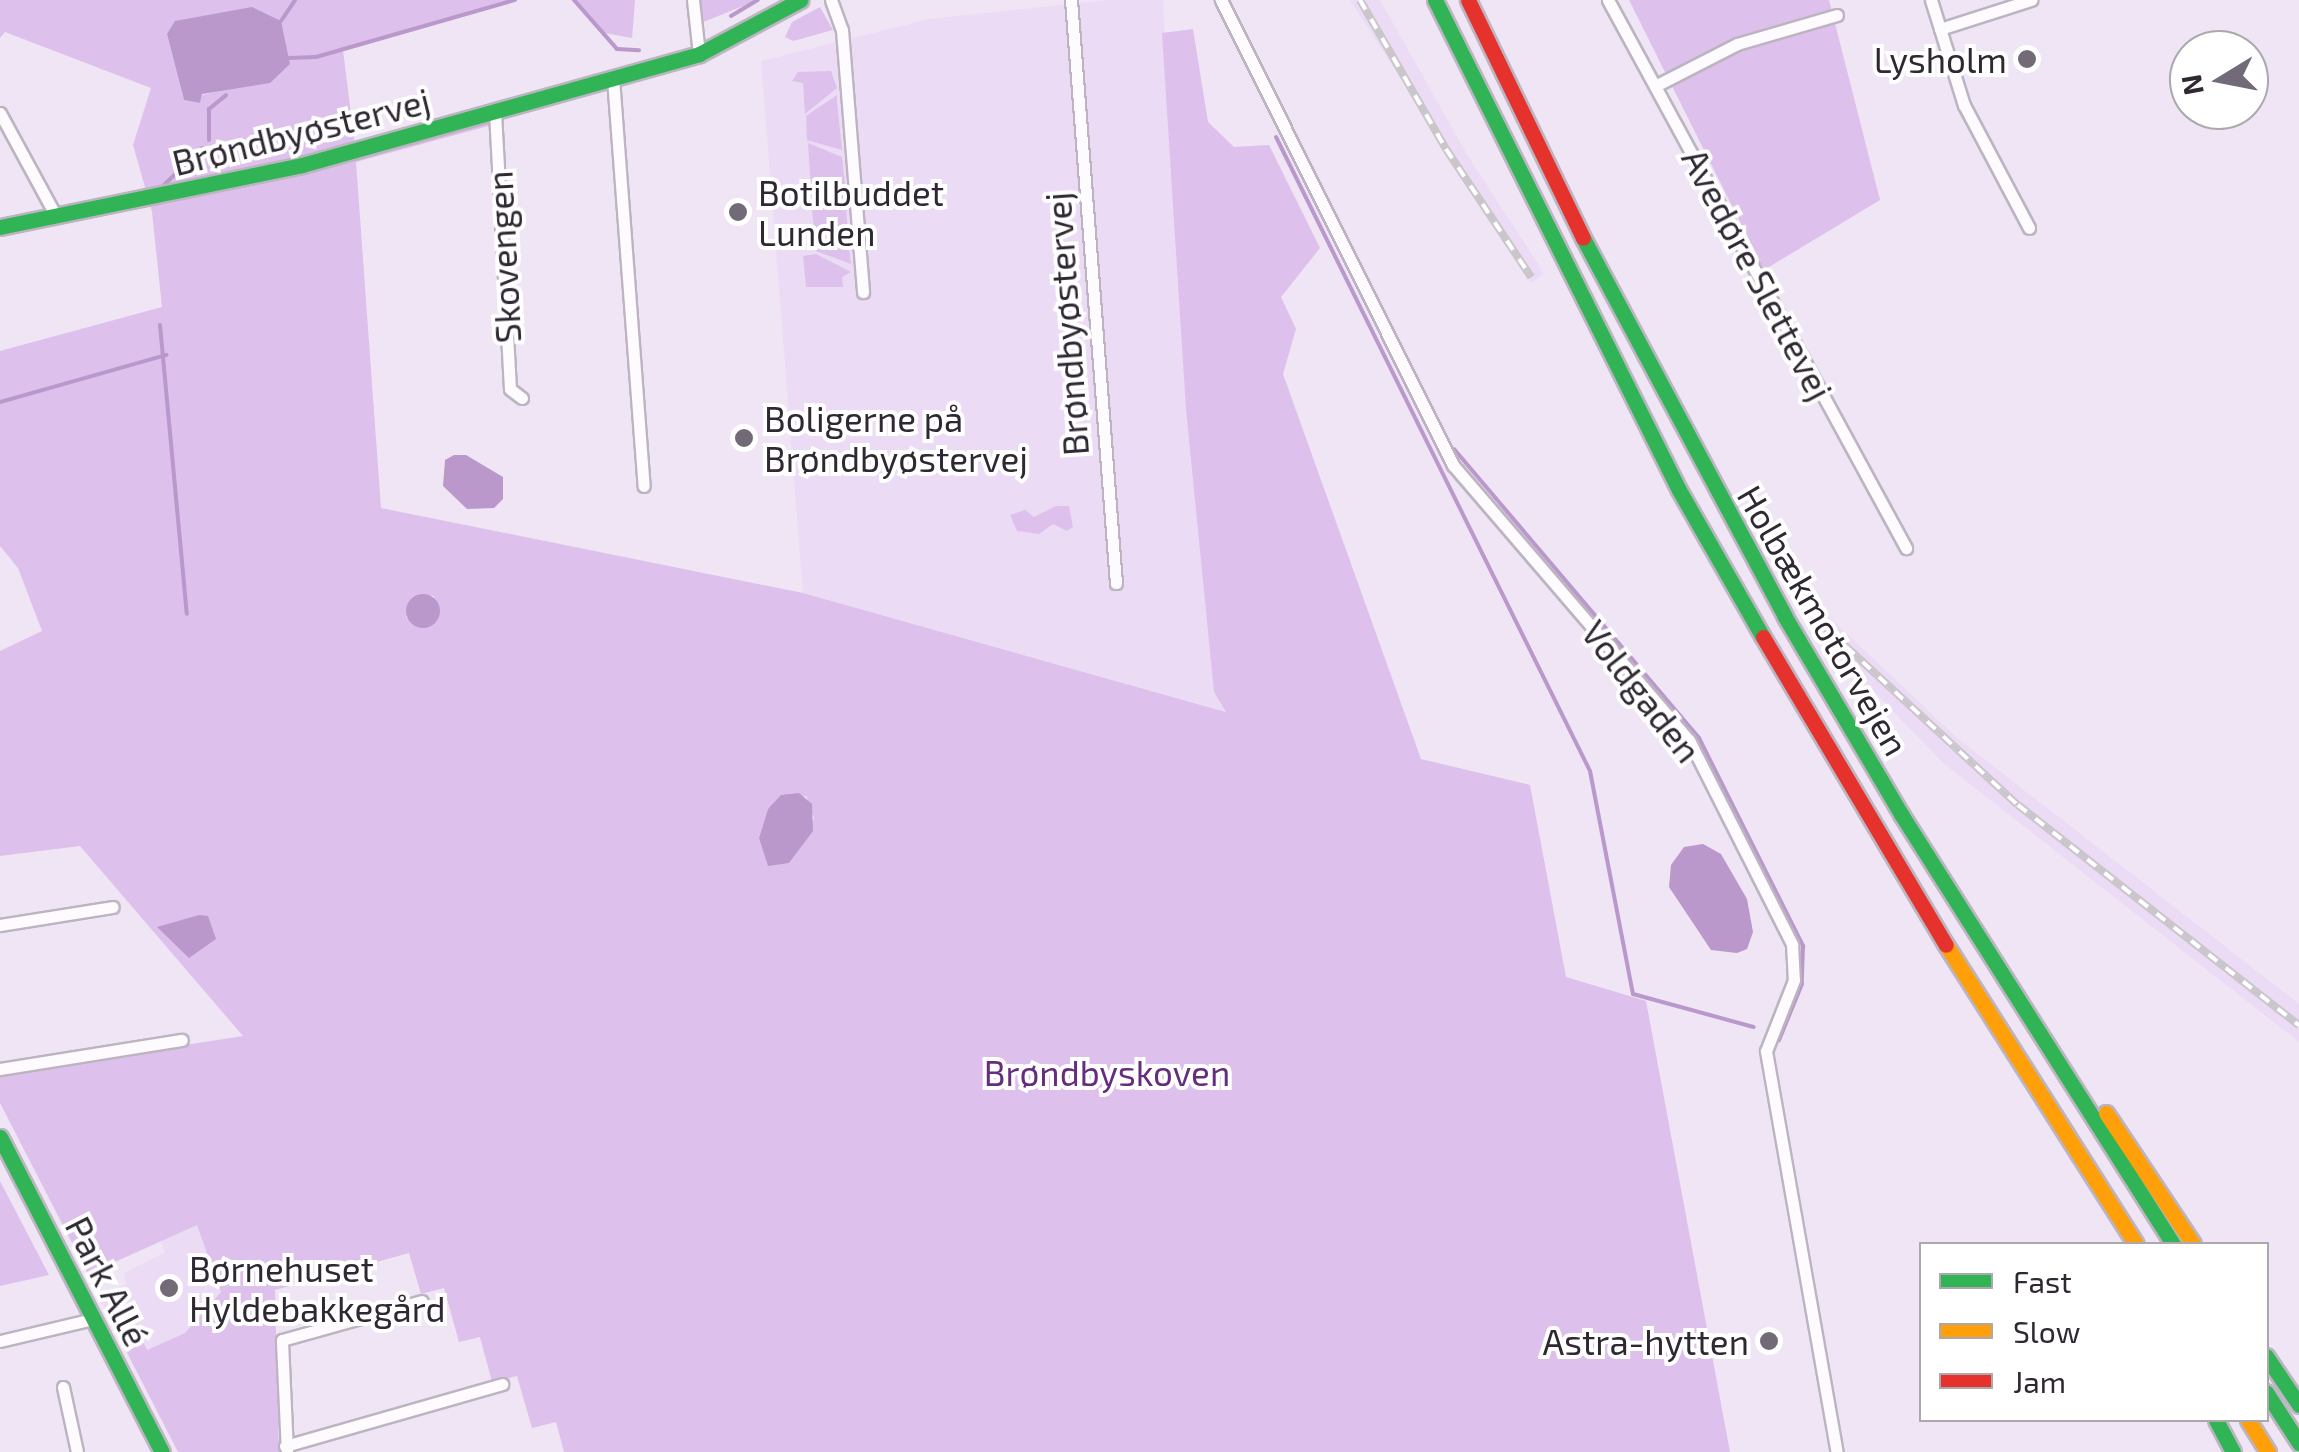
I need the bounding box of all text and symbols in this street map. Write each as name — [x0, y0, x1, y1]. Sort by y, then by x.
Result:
north arrow — [2169, 30, 2269, 130]
place label: Lysholm — [1874, 38, 2007, 80]
marker: Lysholm — [2016, 48, 2038, 70]
text: N — [2173, 72, 2210, 98]
street label: Brøndbyøstervej — [168, 79, 434, 183]
street label: Avedøre Slettevej — [1674, 141, 1842, 407]
street label: Skovengen — [478, 170, 528, 344]
place label: Botilbuddet Lunden — [758, 171, 944, 253]
street label: Brøndbyøstervej — [1036, 191, 1096, 457]
marker: Botilbuddet Lunden — [727, 201, 749, 223]
place label: Boligerne på Brøndbyøstervej — [764, 397, 1028, 479]
marker: Boligerne på Brøndbyøstervej — [733, 427, 755, 449]
street label: Holbækmotorvejen — [1730, 478, 1918, 762]
street label: Voldgaden — [1574, 612, 1710, 770]
park label: Brøndbyskoven — [984, 1051, 1230, 1093]
street label: Park Allé — [57, 1209, 159, 1353]
legend — [1919, 1242, 2269, 1422]
place label: Børnehuset Hyldebakkegård — [189, 1247, 446, 1329]
text: Fast — [2013, 1263, 2072, 1299]
marker: Børnehuset Hyldebakkegård — [158, 1277, 180, 1299]
text: Slow — [2013, 1313, 2080, 1349]
place label: Astra-hytten — [1543, 1320, 1749, 1362]
marker: Astra-hytten — [1758, 1330, 1780, 1352]
text: Jam — [2013, 1363, 2066, 1399]

